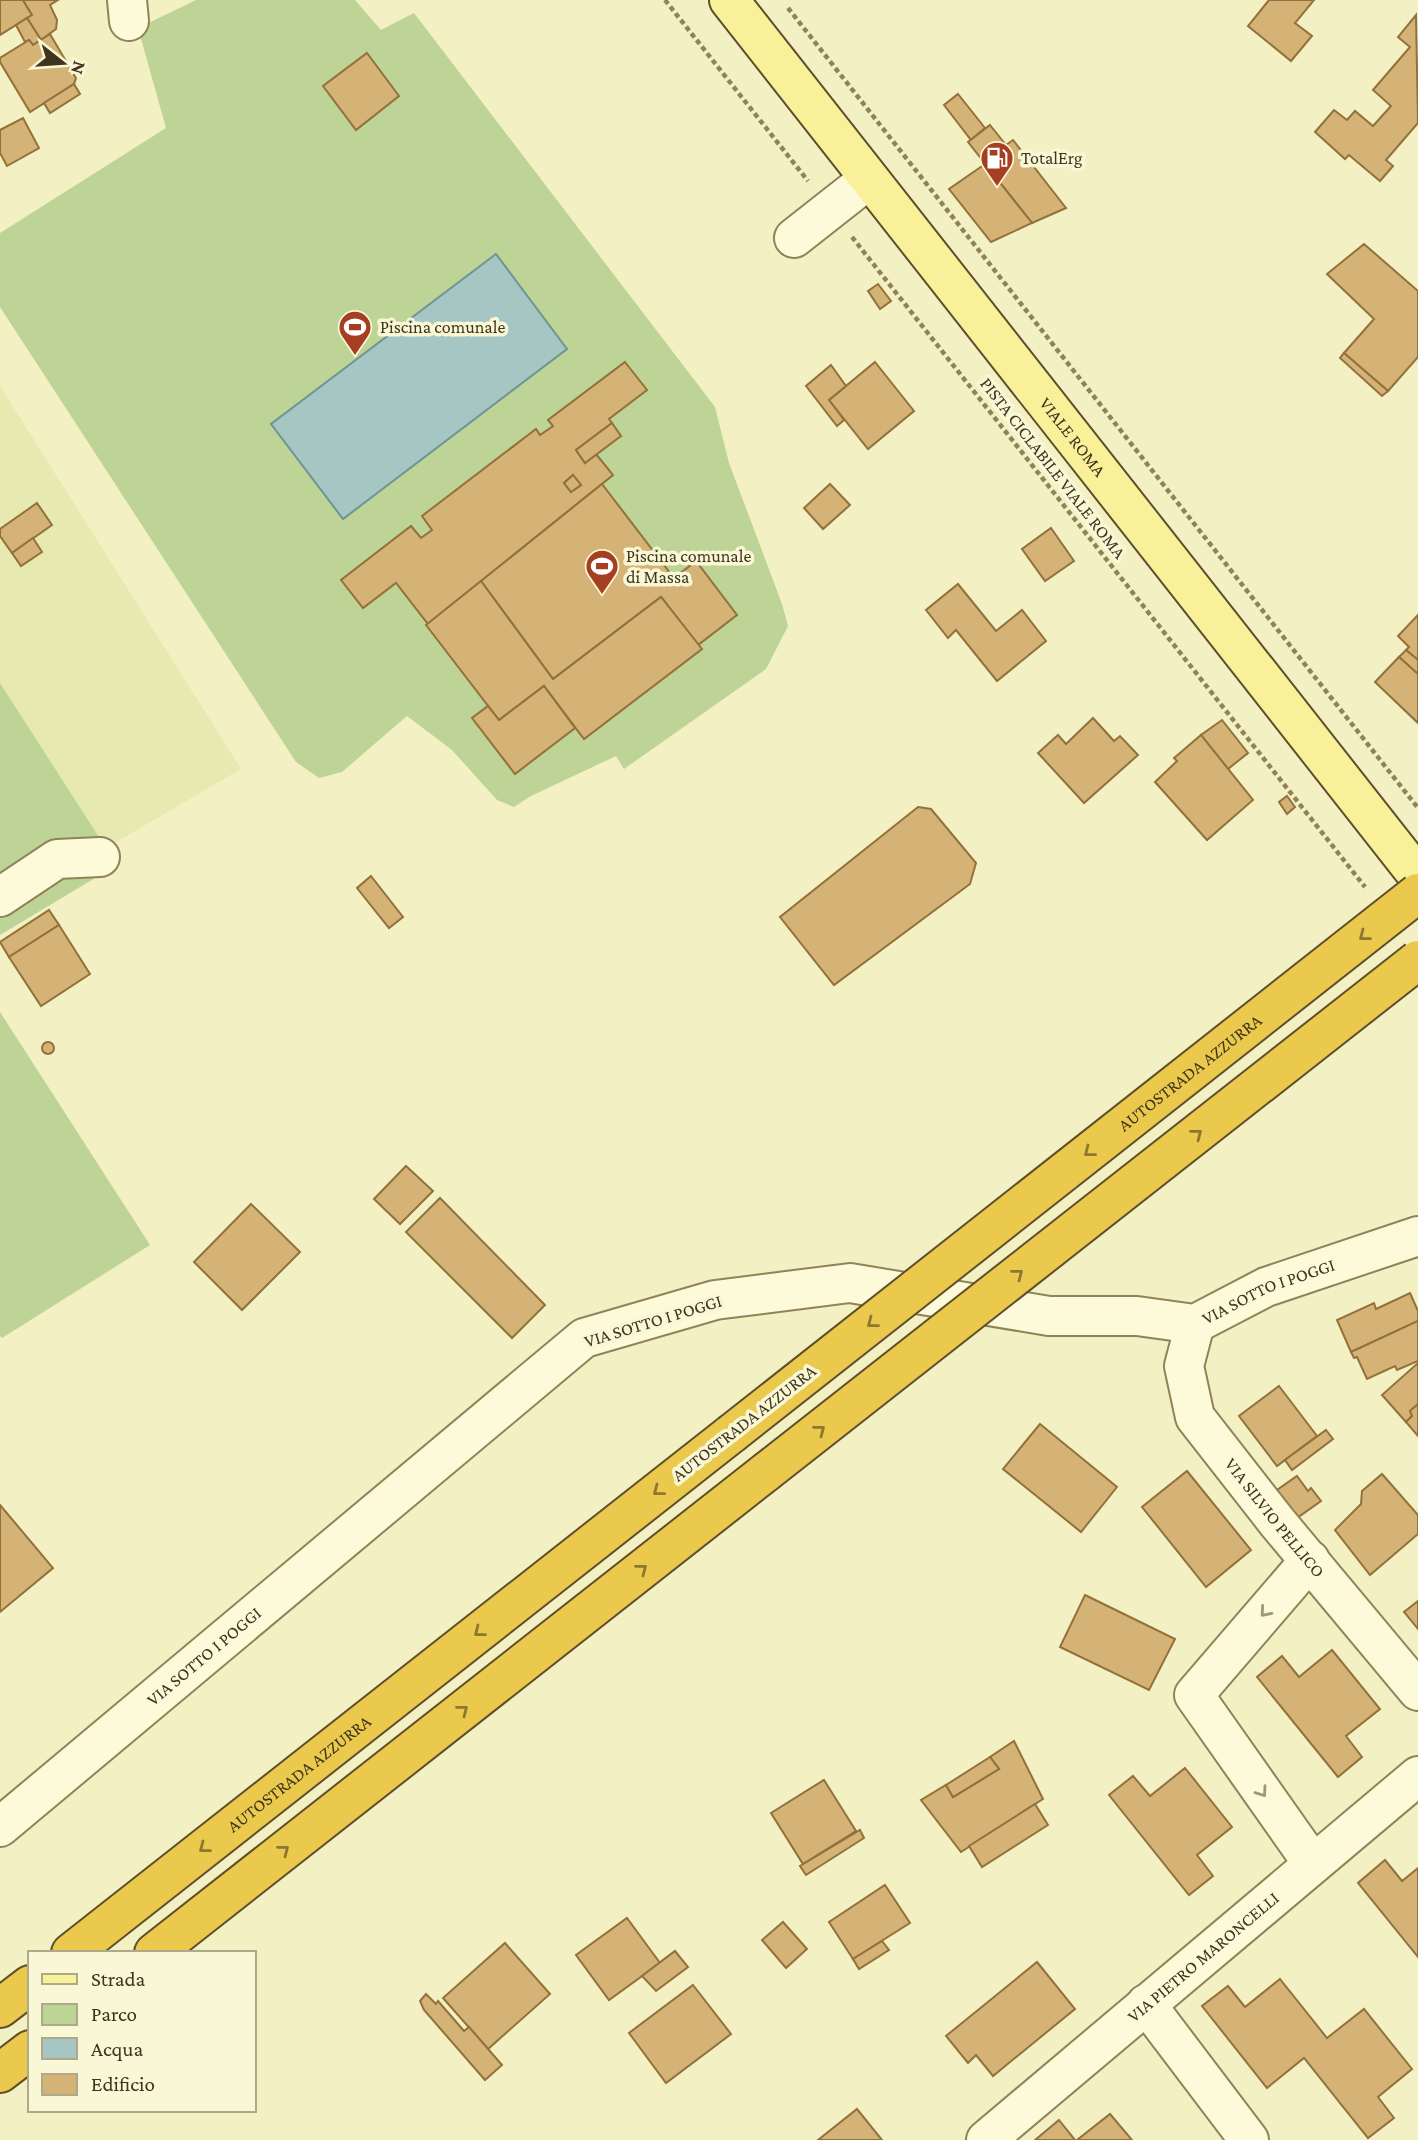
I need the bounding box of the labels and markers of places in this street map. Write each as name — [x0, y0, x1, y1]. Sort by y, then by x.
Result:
fuel station icon: TotalErg — [978, 139, 1016, 188]
place label: TotalErg — [1021, 148, 1083, 168]
sports icon: Piscina comunale — [336, 308, 374, 357]
place label: Piscina comunale — [380, 317, 505, 337]
place label: Piscina comunale di Massa — [626, 546, 751, 587]
sports icon: Piscina comunale di Massa — [583, 547, 621, 596]

